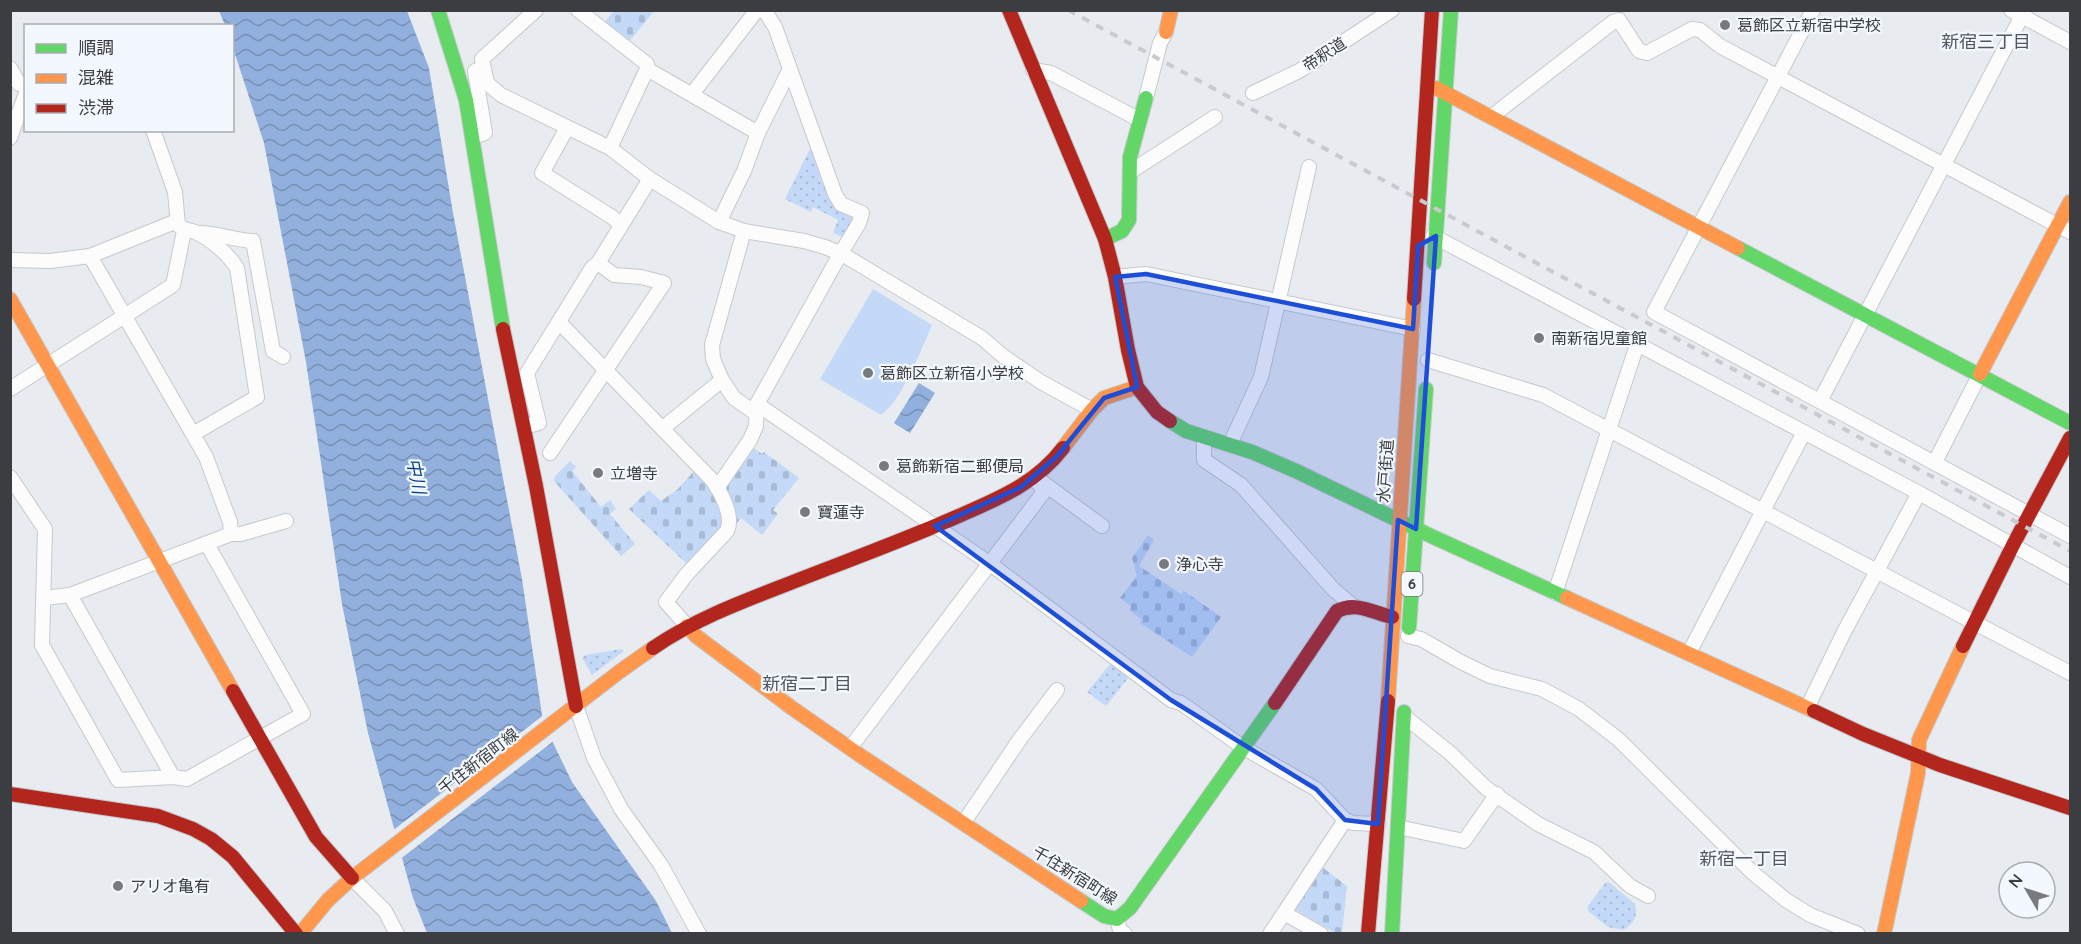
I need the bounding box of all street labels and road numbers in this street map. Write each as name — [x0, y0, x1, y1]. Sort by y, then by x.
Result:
street label: 帝釈道 — [1298, 33, 1350, 75]
street label: 水戸街道 — [1373, 438, 1397, 504]
road number: 6 — [1402, 572, 1422, 596]
street label: 千住新宿町線 — [434, 724, 522, 798]
street label: 千住新宿町線 — [1029, 841, 1121, 909]

